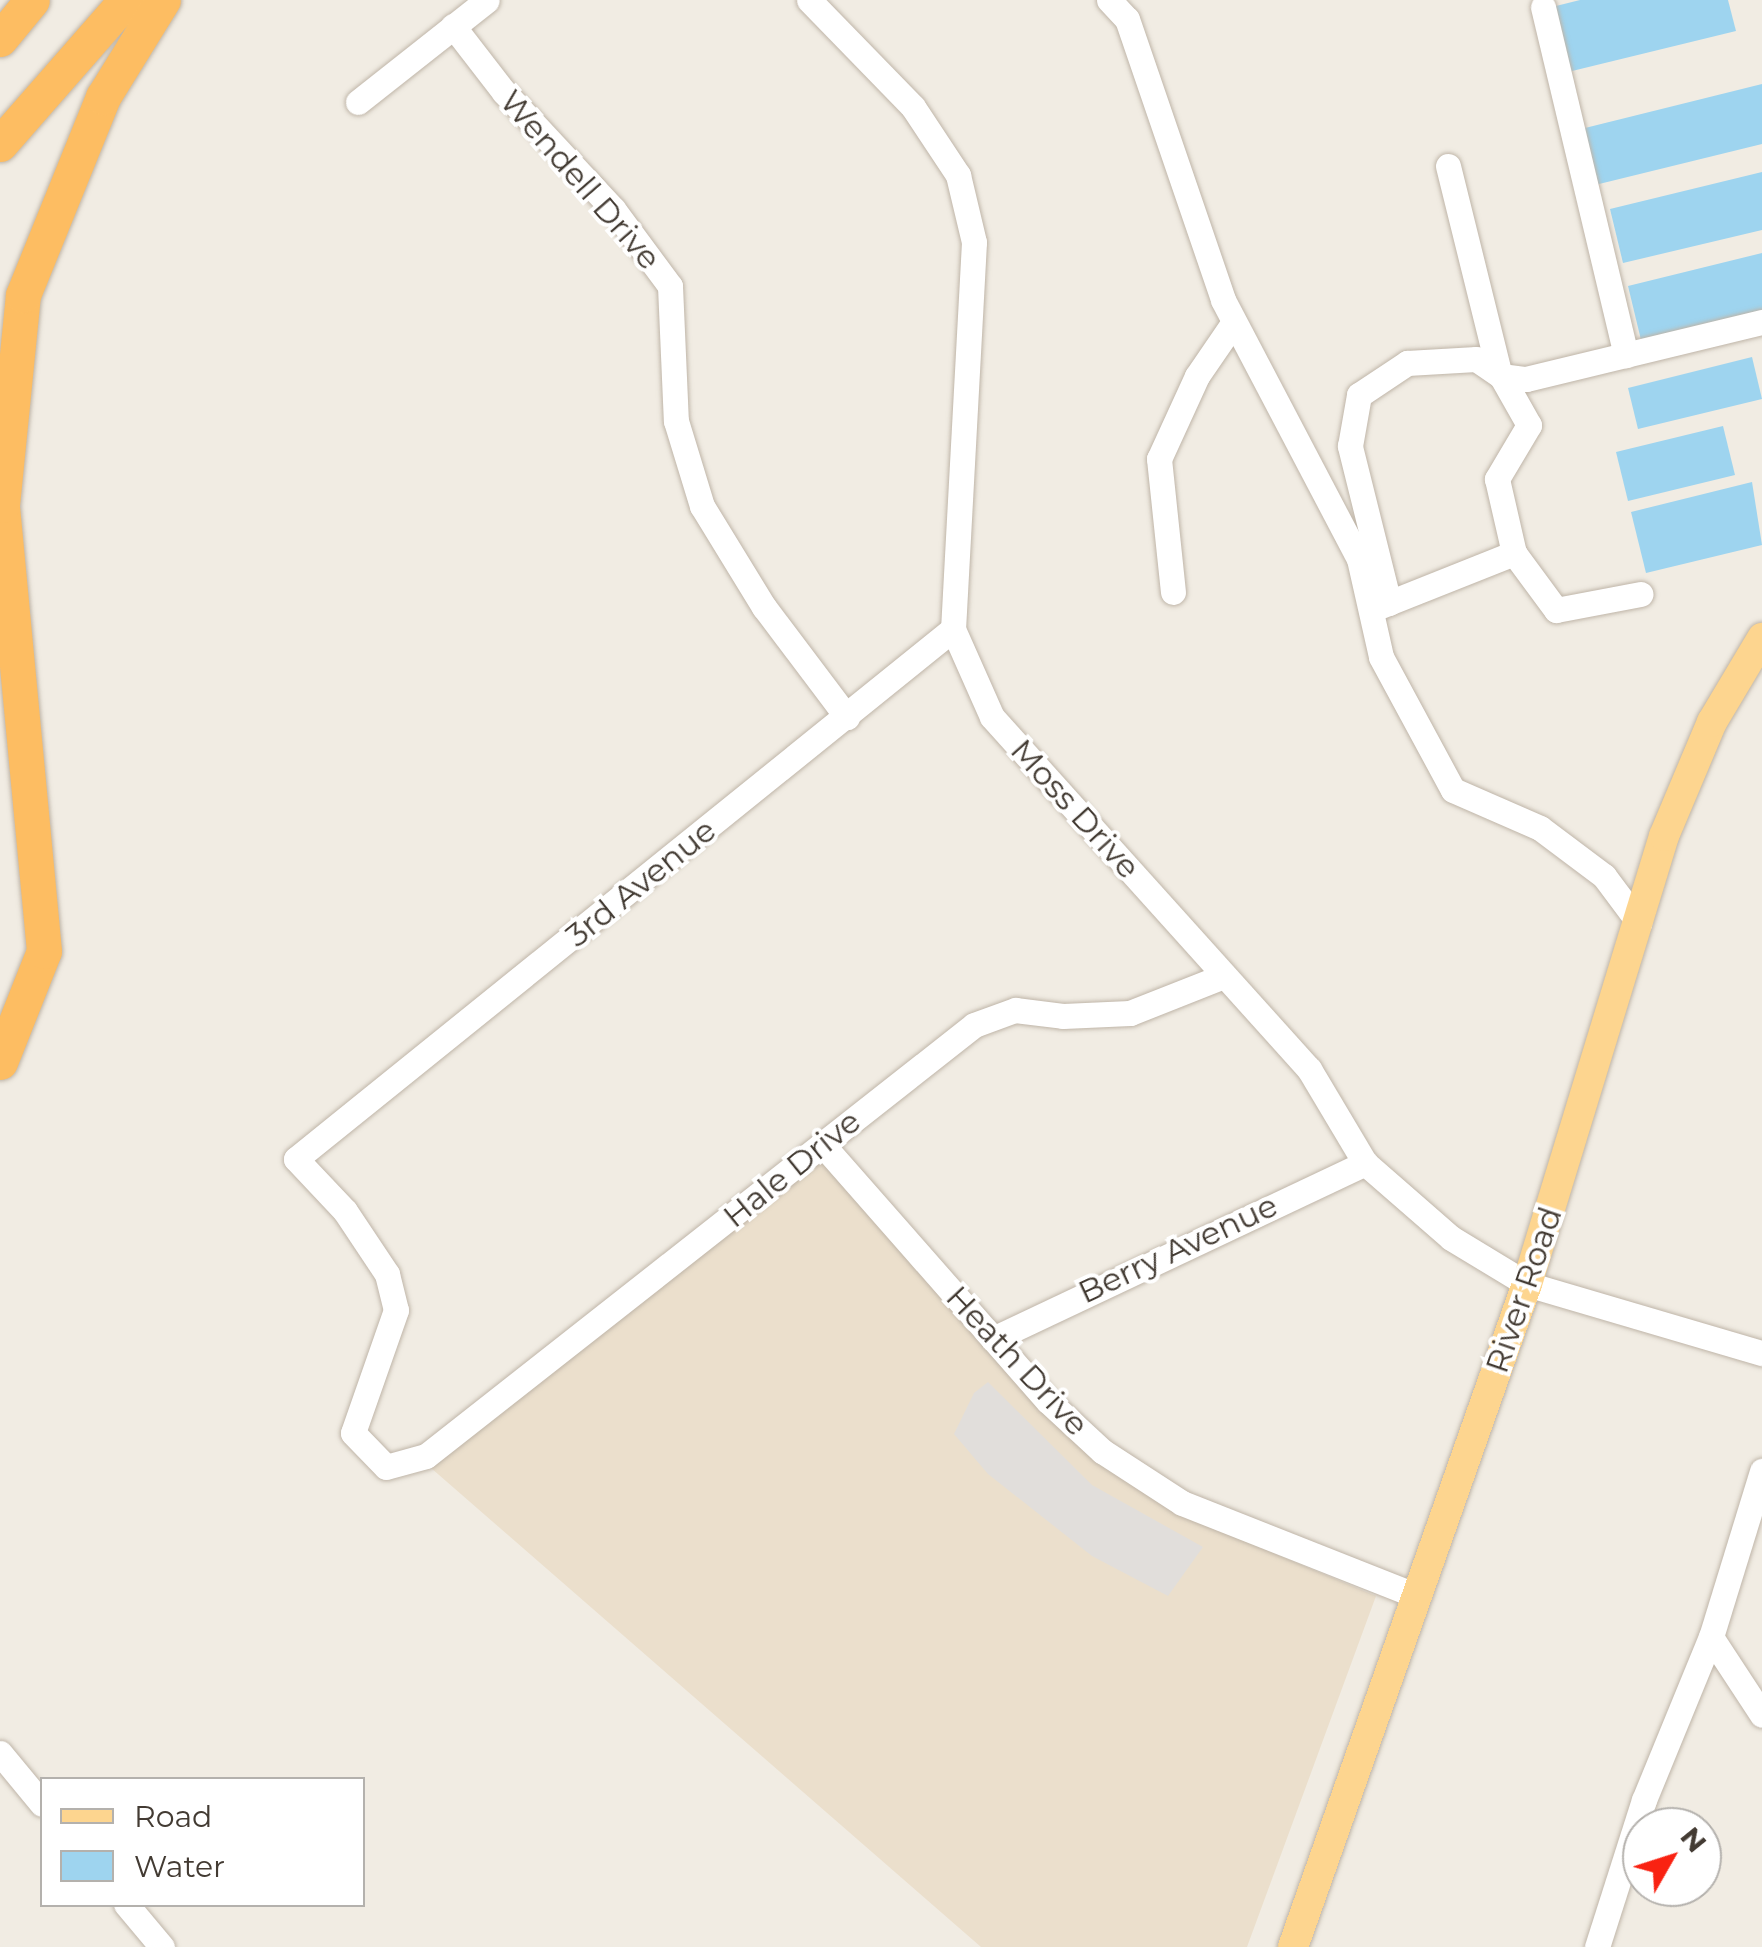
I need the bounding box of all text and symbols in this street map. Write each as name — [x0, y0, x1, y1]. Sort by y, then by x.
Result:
street label: Wendell Drive — [492, 82, 668, 278]
street label: Moss Drive — [1002, 731, 1148, 887]
street label: 3rd Avenue — [558, 811, 724, 955]
street label: Hale Drive — [716, 1102, 868, 1236]
street label: Berry Avenue — [1072, 1186, 1284, 1312]
street label: River Road — [1478, 1202, 1570, 1378]
street label: Heath Drive — [938, 1278, 1096, 1444]
legend — [40, 1777, 365, 1907]
text: Road — [134, 1798, 212, 1835]
north arrow — [1622, 1807, 1722, 1907]
text: N — [1673, 1820, 1714, 1859]
text: Water — [134, 1848, 225, 1885]

